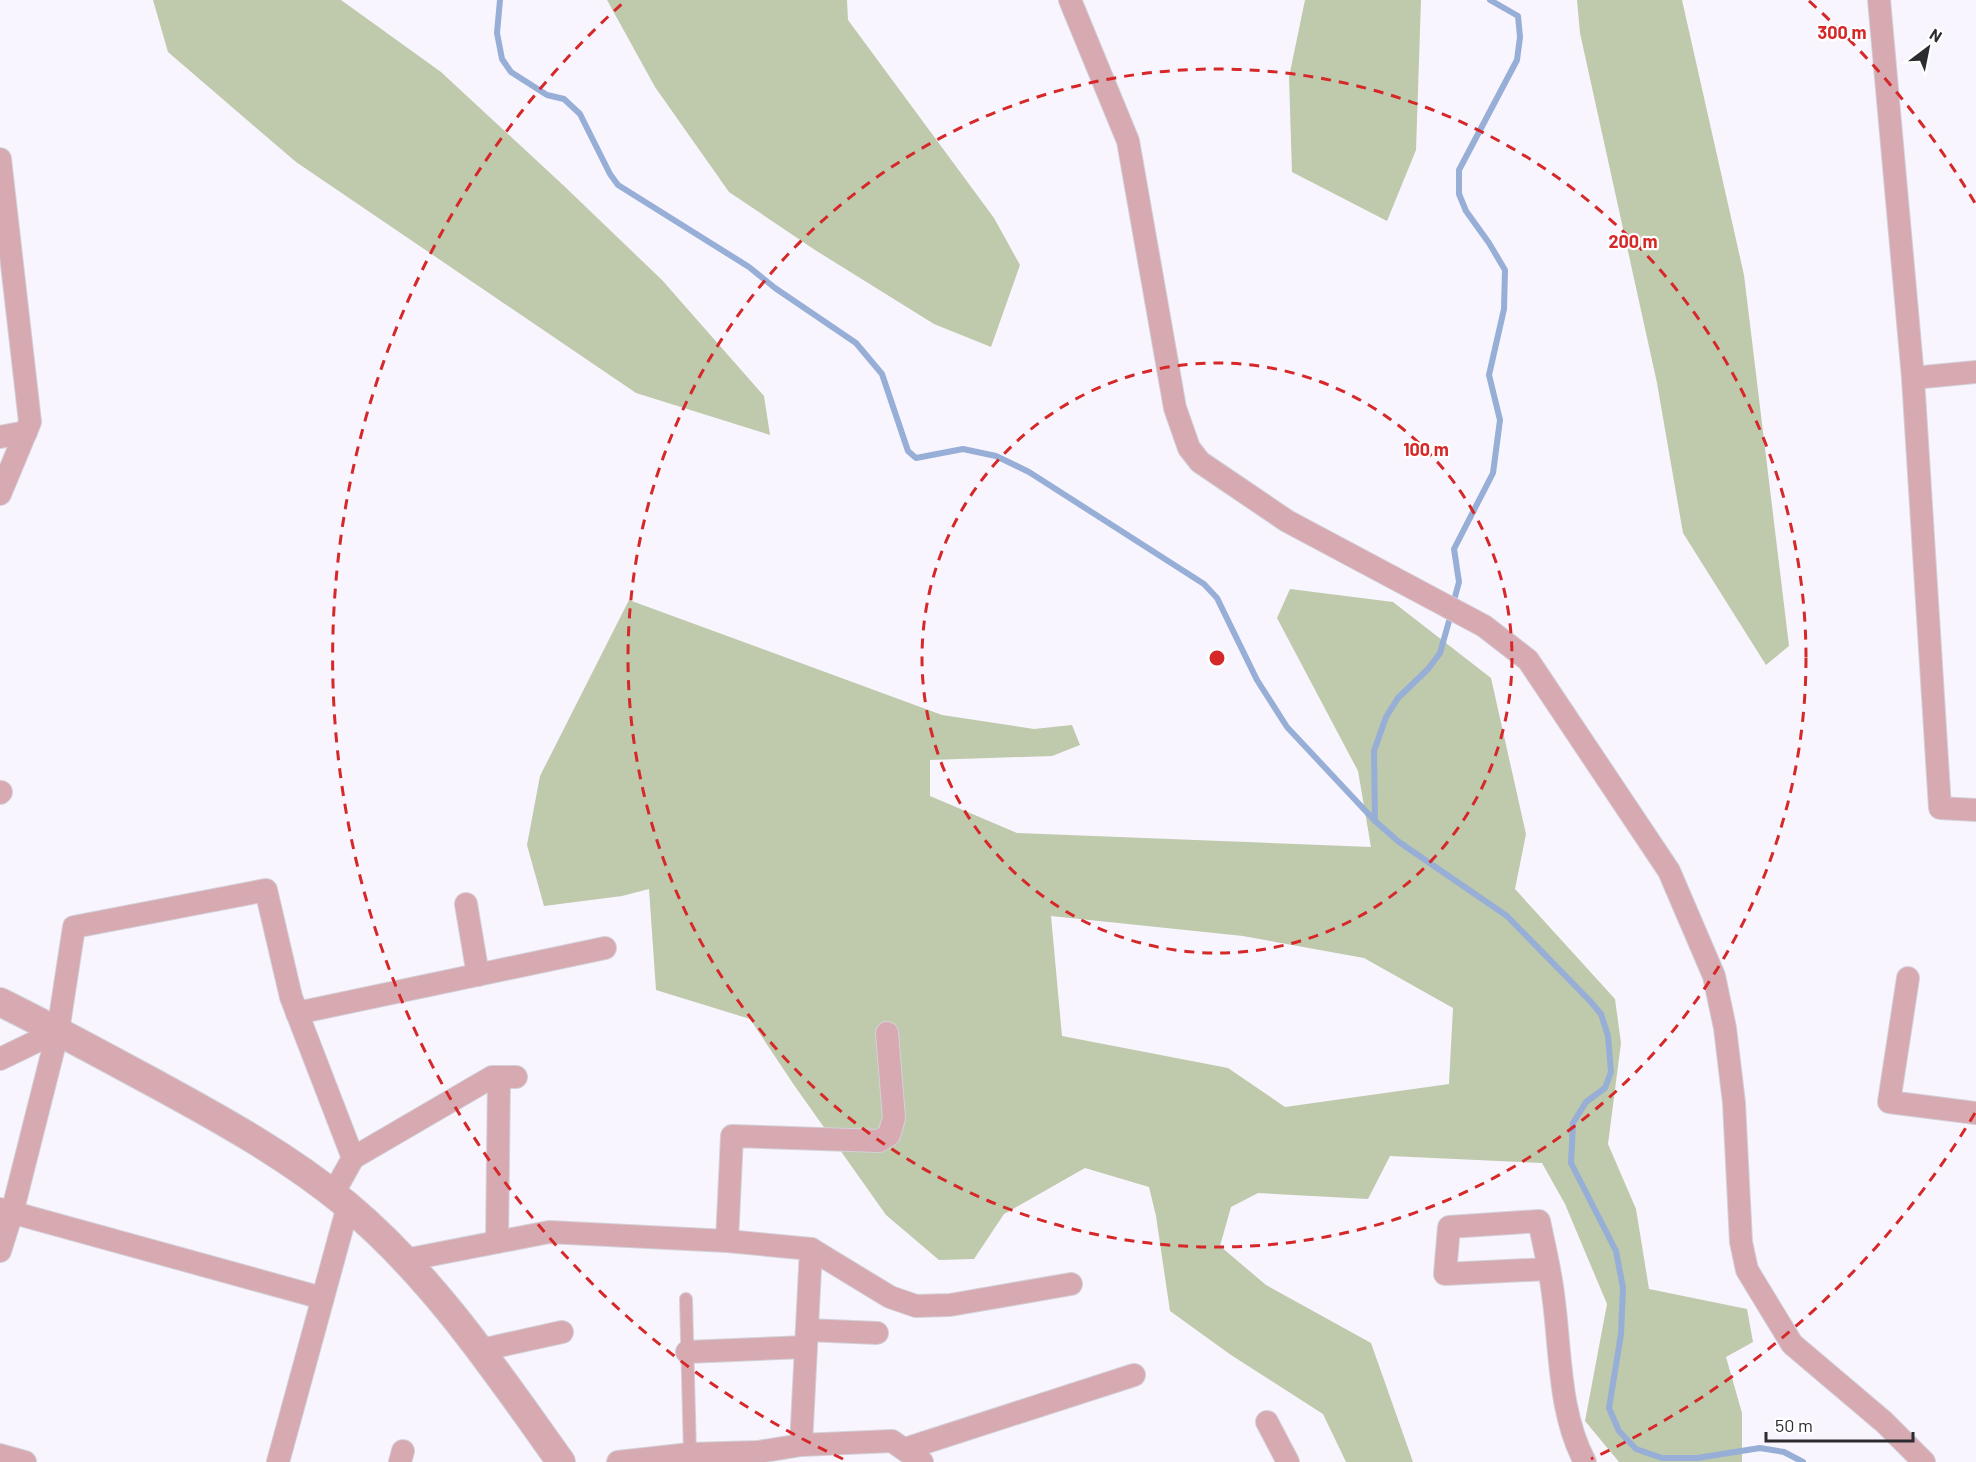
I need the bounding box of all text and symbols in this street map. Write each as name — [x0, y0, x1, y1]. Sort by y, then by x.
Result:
north arrow — [1898, 18, 1958, 78]
text: 300 m — [1818, 21, 1866, 43]
text: N — [1927, 24, 1946, 46]
text: 200 m — [1608, 230, 1658, 252]
text: 100 m — [1403, 438, 1449, 460]
centre of rings — [1207, 648, 1227, 668]
scale bar — [1766, 1405, 1913, 1443]
text: 50 m — [1775, 1414, 1813, 1436]

